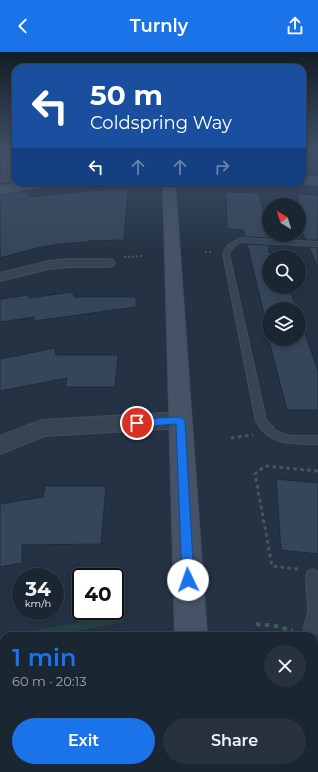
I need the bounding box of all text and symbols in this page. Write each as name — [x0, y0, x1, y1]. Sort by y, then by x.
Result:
icon: back — [12, 15, 34, 37]
text: Turnly — [130, 15, 188, 37]
icon: share — [284, 15, 306, 37]
text: 50 m — [90, 78, 163, 112]
icon: left — [24, 80, 76, 132]
text: Coldspring Way — [90, 112, 232, 134]
icon: left — [85, 156, 107, 178]
icon: ahead — [127, 156, 149, 178]
icon: ahead — [169, 156, 191, 178]
icon: right — [211, 156, 233, 178]
north arrow — [262, 198, 306, 242]
map controls — [262, 198, 306, 346]
button: search — [262, 250, 306, 294]
button: layers — [262, 302, 306, 346]
pin — [120, 406, 154, 440]
icon: arrive — [126, 412, 148, 434]
position arrow — [167, 559, 209, 601]
speed limit sign: 40 — [72, 568, 124, 620]
text: 34 — [25, 577, 51, 601]
text: km/h — [25, 597, 51, 610]
text: 1 min — [12, 643, 76, 672]
button: close — [264, 645, 306, 687]
text: 60 m · 20:13 — [12, 673, 87, 689]
button: Exit — [12, 718, 155, 764]
button: Share — [163, 718, 306, 764]

